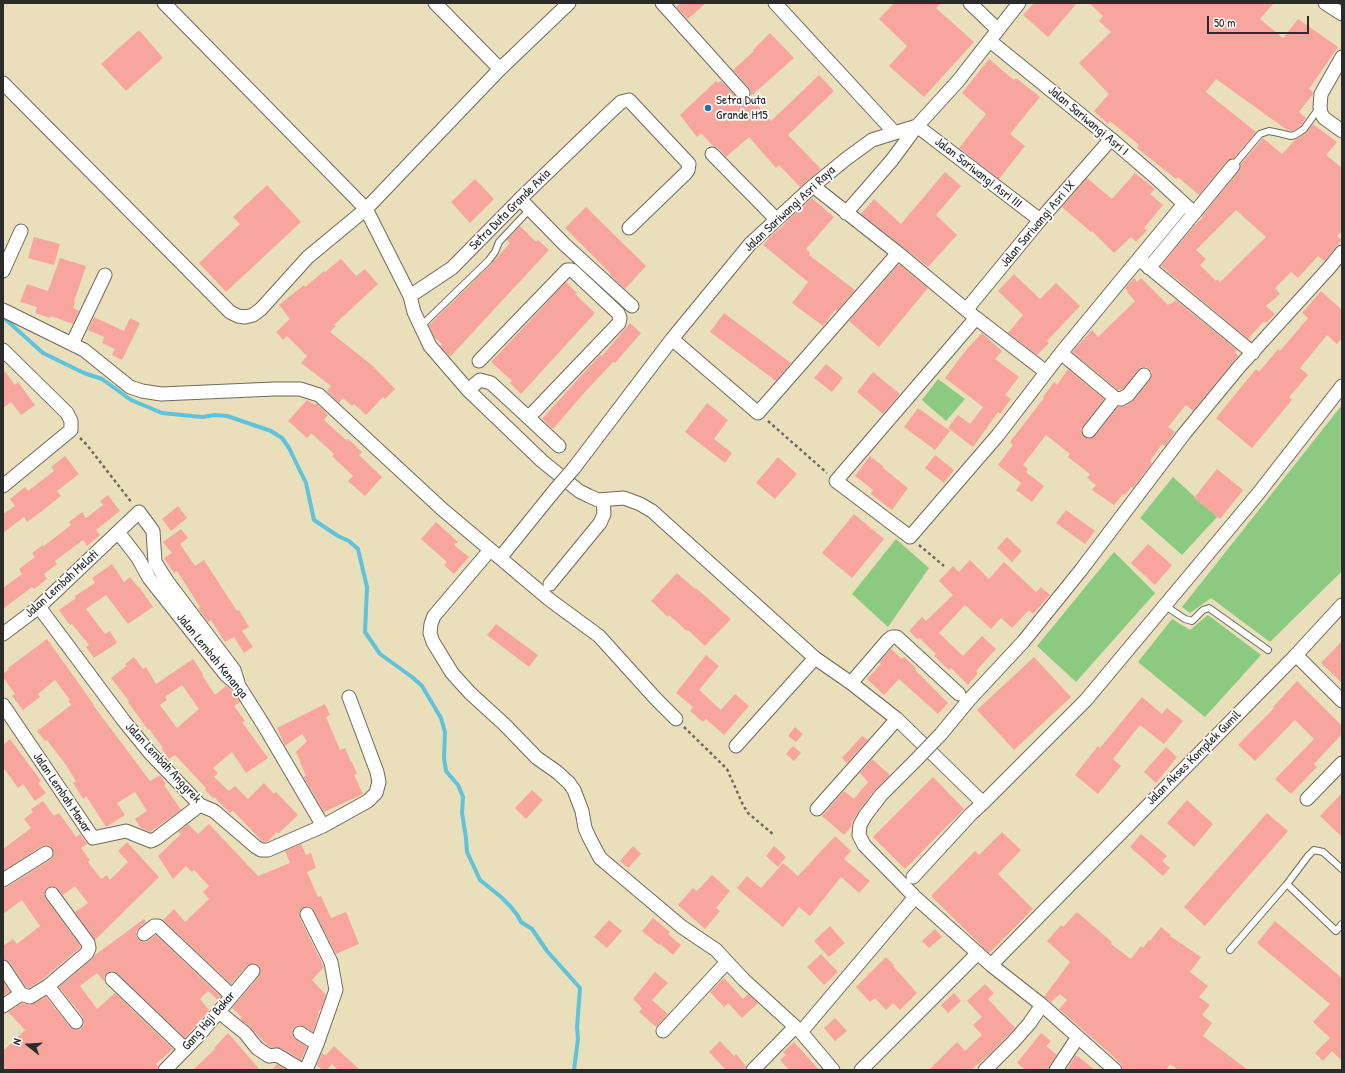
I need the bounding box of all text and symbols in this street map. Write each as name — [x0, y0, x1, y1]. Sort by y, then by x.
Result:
scale bar — [1209, 8, 1311, 34]
text: 50 m — [1214, 14, 1235, 31]
street label: Jalan Sariwangi Asri I — [1045, 83, 1131, 159]
place label: Setra Duta Grande H15 — [716, 93, 768, 124]
marker: Setra Duta Grande H15 — [703, 103, 713, 113]
street label: Jalan Sariwangi Asri III — [931, 134, 1025, 212]
street label: Jalan Sariwangi Asri Raya — [741, 163, 839, 255]
street label: Setra Duta Grande Axia — [466, 166, 554, 254]
street label: Jalan Sariwangi Asri IX — [997, 178, 1079, 270]
street label: Jalan Lembah Melati — [22, 547, 102, 621]
street label: Jalan Lembah Kenanga — [173, 610, 251, 702]
street label: Jalan Akses Komplek Gumil — [1143, 707, 1245, 809]
street label: Jalan Lembah Anggrek — [122, 719, 204, 807]
street label: Jalan Lembah Mawar — [29, 750, 95, 836]
street label: Gang Haji Bakar — [179, 988, 239, 1054]
north arrow — [8, 1025, 48, 1065]
text: N — [9, 1037, 24, 1046]

